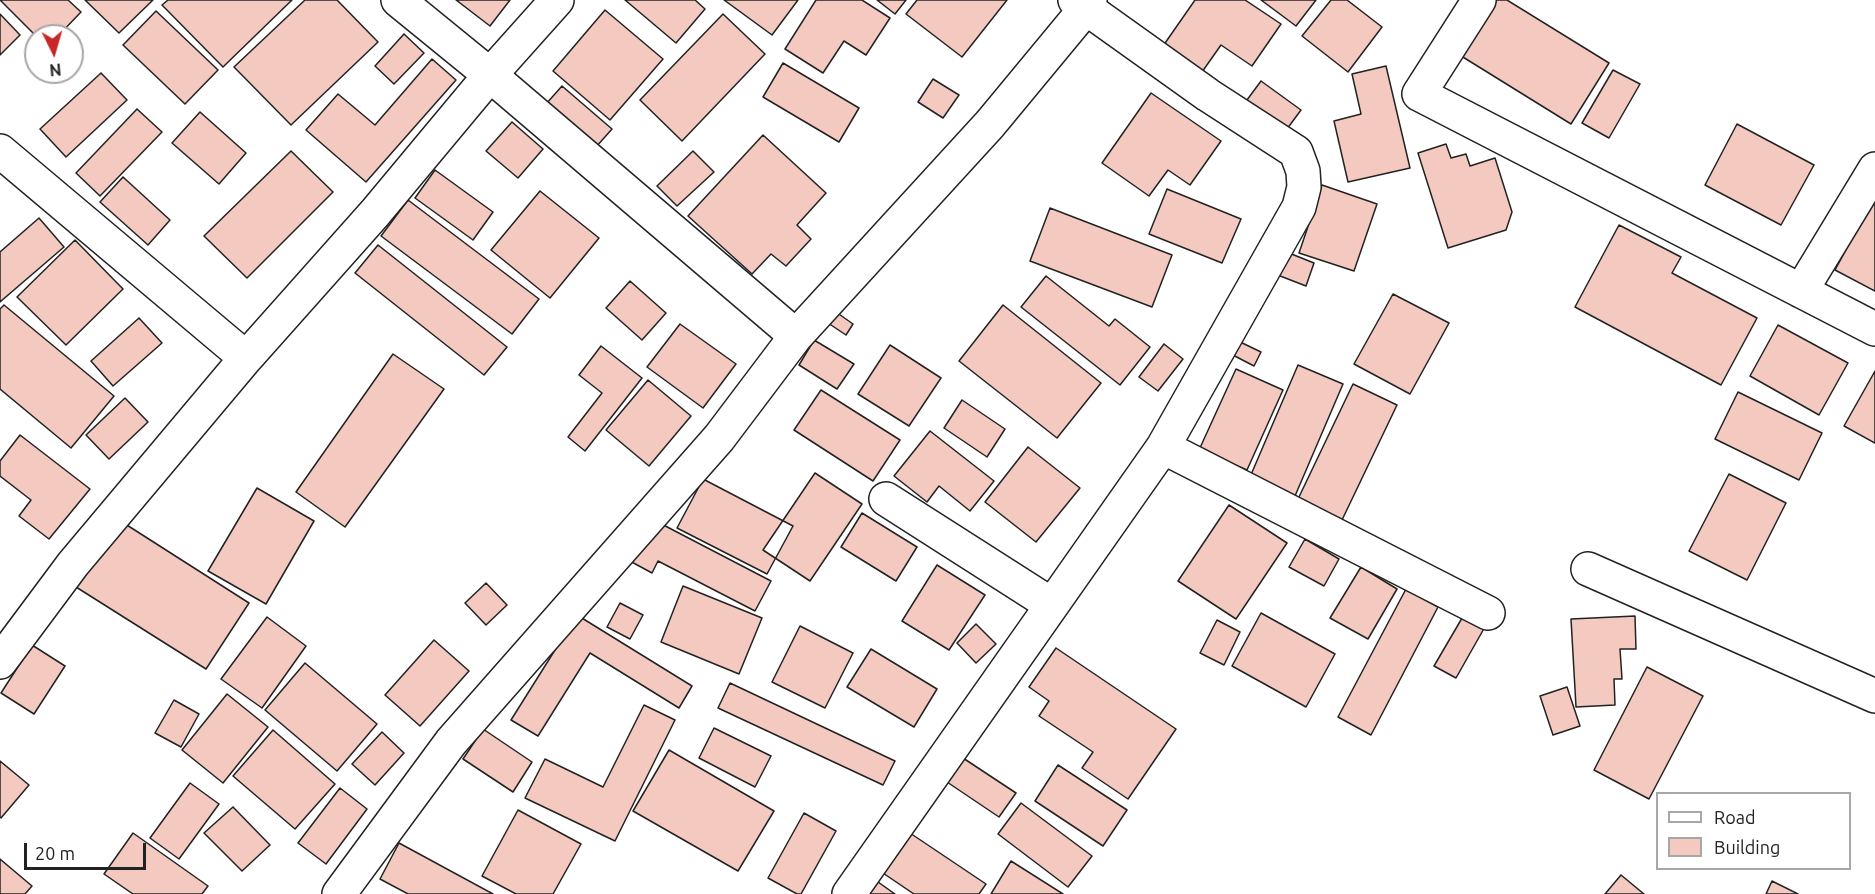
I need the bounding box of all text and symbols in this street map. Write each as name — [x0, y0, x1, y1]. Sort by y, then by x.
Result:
north arrow — [24, 24, 84, 84]
text: N — [49, 60, 62, 79]
legend — [1656, 792, 1851, 870]
text: Road — [1714, 807, 1756, 827]
scale bar — [27, 831, 148, 869]
text: Building — [1714, 837, 1780, 857]
text: 20 m — [35, 843, 75, 863]

